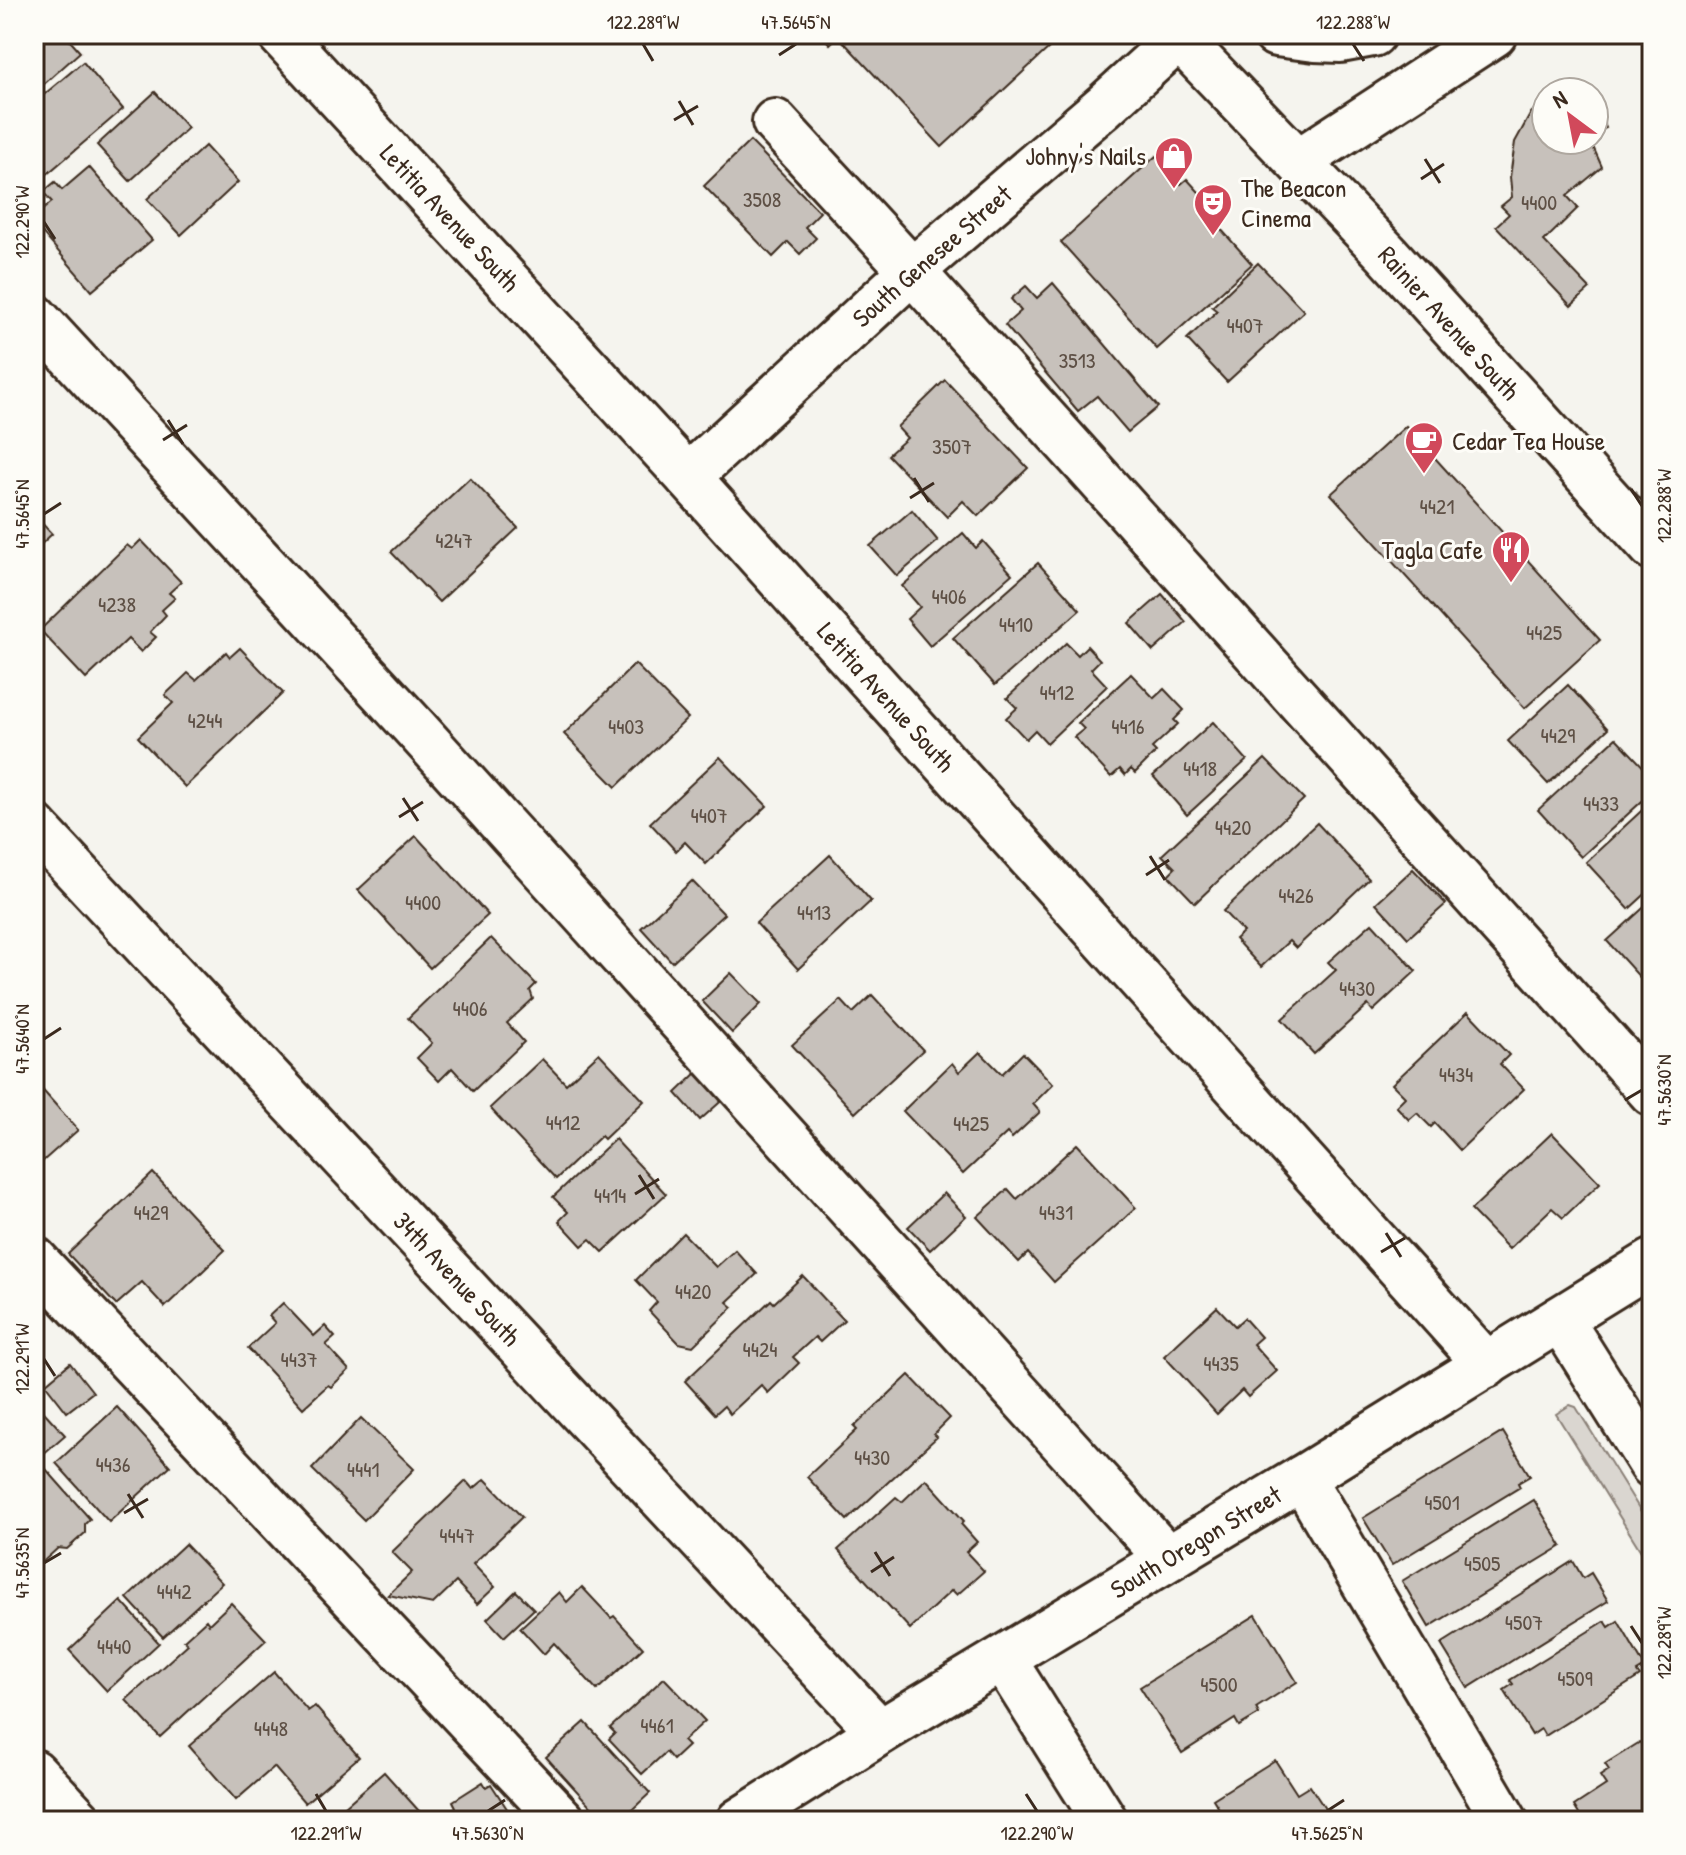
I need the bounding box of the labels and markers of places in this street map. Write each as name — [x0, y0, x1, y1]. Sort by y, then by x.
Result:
shop icon: Johny's Nails — [1153, 135, 1195, 190]
place label: Johny's Nails — [1025, 138, 1146, 173]
place label: The Beacon Cinema — [1241, 170, 1346, 235]
theatre icon: The Beacon Cinema — [1192, 182, 1234, 237]
cafe icon: Cedar Tea House — [1403, 420, 1445, 475]
place label: Cedar Tea House — [1452, 423, 1605, 458]
restaurant icon: Tagla Cafe — [1490, 529, 1532, 584]
place label: Tagla Cafe — [1382, 532, 1483, 567]

